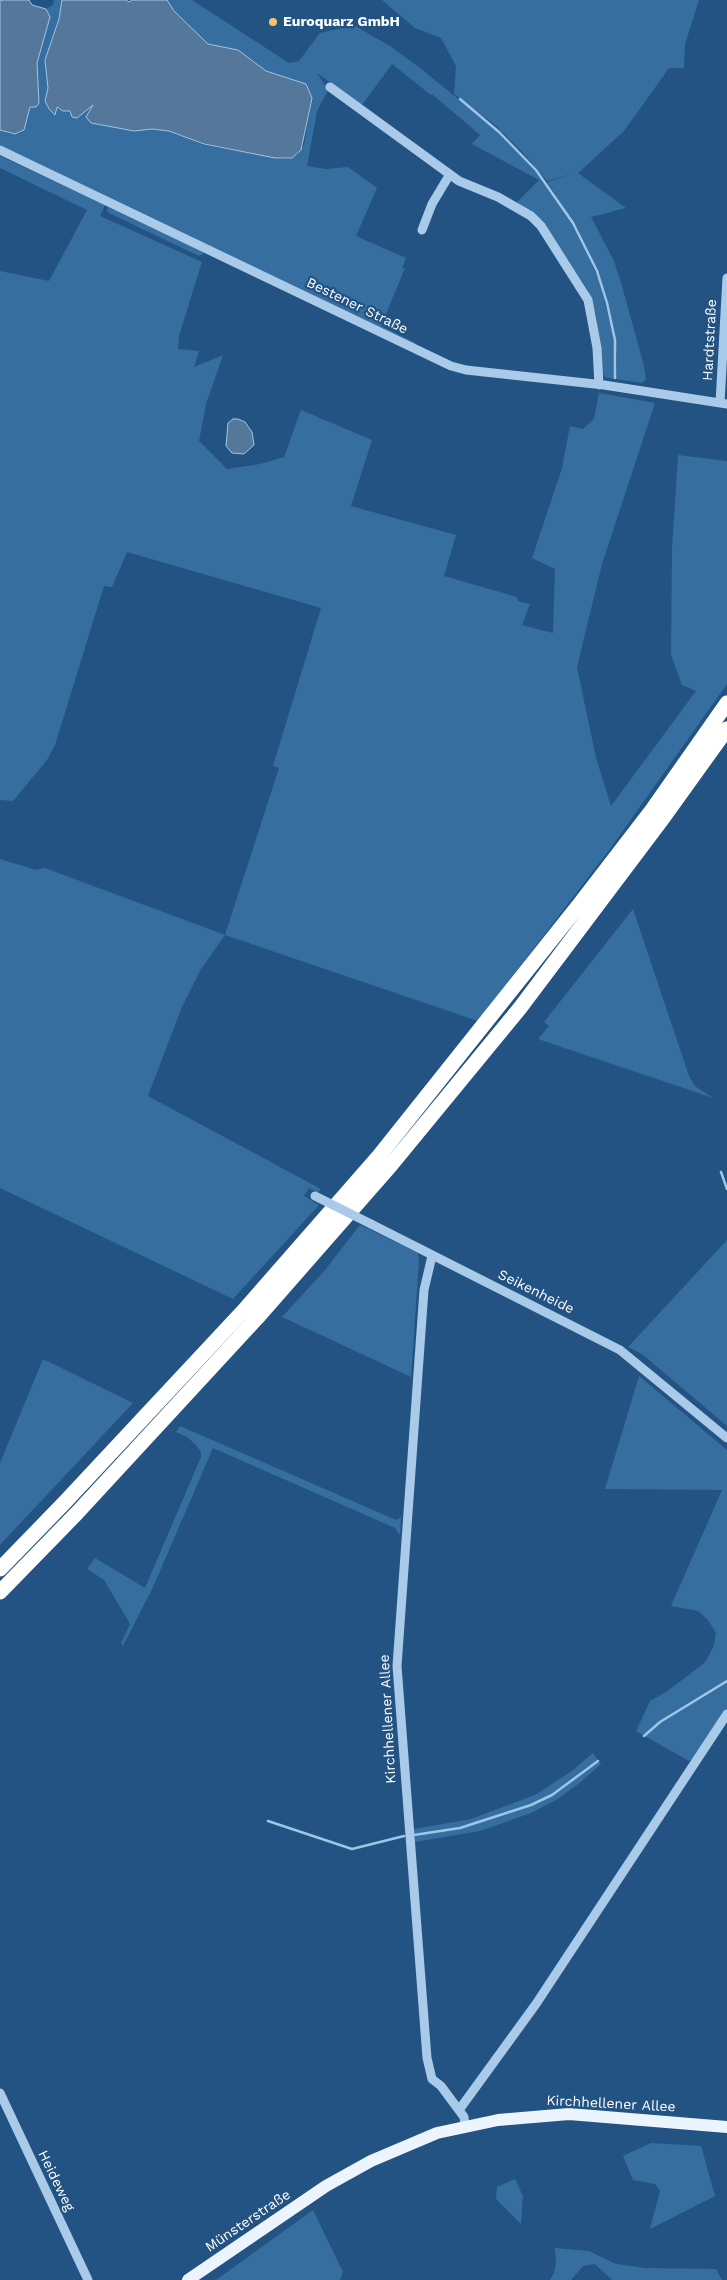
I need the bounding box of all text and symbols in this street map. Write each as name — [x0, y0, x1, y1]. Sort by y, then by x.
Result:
place label: Euroquarz GmbH — [283, 14, 400, 30]
marker: Euroquarz GmbH — [267, 16, 279, 28]
street label: Bestener Straße — [304, 274, 410, 338]
street label: Hardtstraße — [699, 299, 721, 381]
street label: Seikenheide — [495, 1266, 577, 1318]
street label: Kirchhellener Allee — [376, 1654, 400, 1784]
street label: Kirchhellener Allee — [546, 2092, 676, 2116]
street label: Heideweg — [34, 2148, 78, 2214]
street label: Münsterstraße — [202, 2186, 294, 2256]

